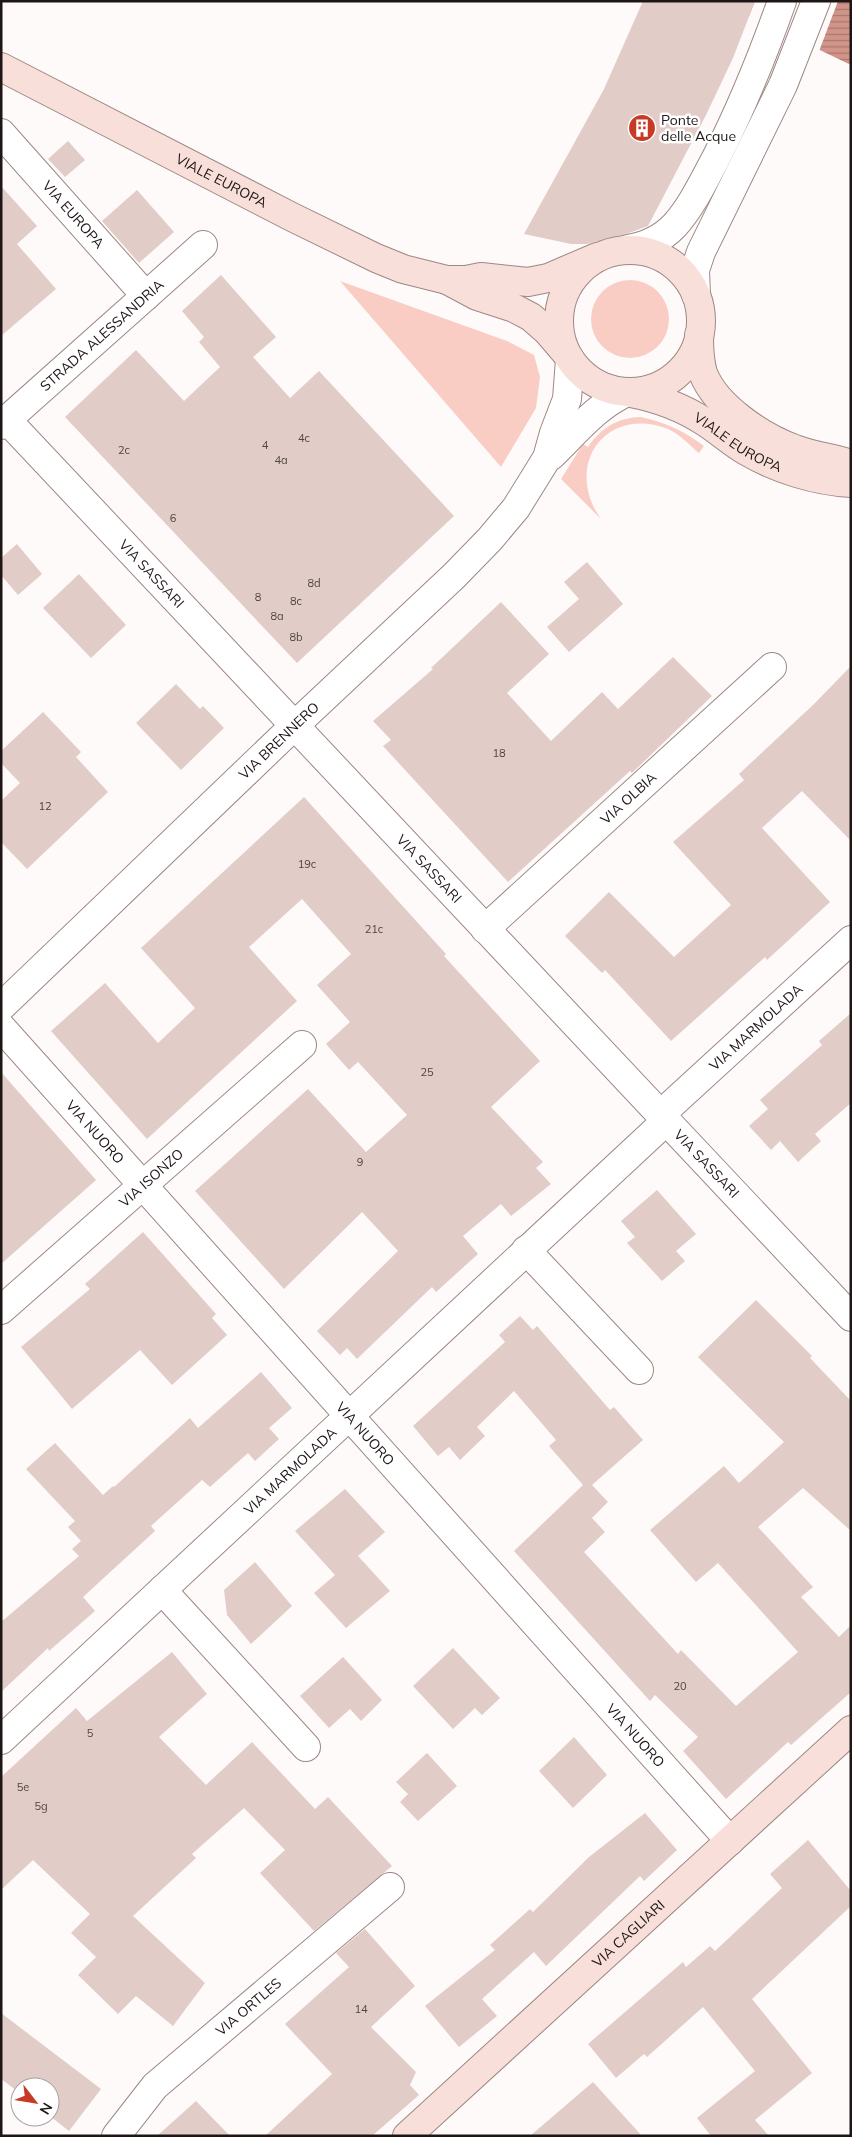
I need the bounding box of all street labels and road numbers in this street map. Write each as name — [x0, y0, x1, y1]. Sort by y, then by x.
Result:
street label: VIALE EUROPA — [173, 150, 271, 212]
street label: VIA EUROPA — [39, 177, 109, 253]
street label: STRADA ALESSANDRIA — [36, 275, 168, 395]
street label: VIALE EUROPA — [691, 408, 785, 476]
street label: VIA SASSARI — [115, 536, 188, 612]
street label: VIA BRENNERO — [235, 698, 323, 783]
street label: VIA OLBIA — [597, 768, 660, 828]
street label: VIA SASSARI — [393, 831, 466, 907]
street label: VIA MARMOLADA — [705, 979, 807, 1075]
street label: VIA NUORO — [62, 1096, 128, 1168]
street label: VIA SASSARI — [670, 1126, 743, 1202]
street label: VIA ISONZO — [115, 1145, 187, 1211]
street label: VIA NUORO — [332, 1398, 398, 1469]
street label: VIA MARMOLADA — [240, 1423, 341, 1518]
street label: VIA NUORO — [602, 1700, 669, 1771]
street label: VIA CAGLIARI — [588, 1896, 668, 1971]
street label: VIA ORTLES — [212, 1974, 285, 2040]

